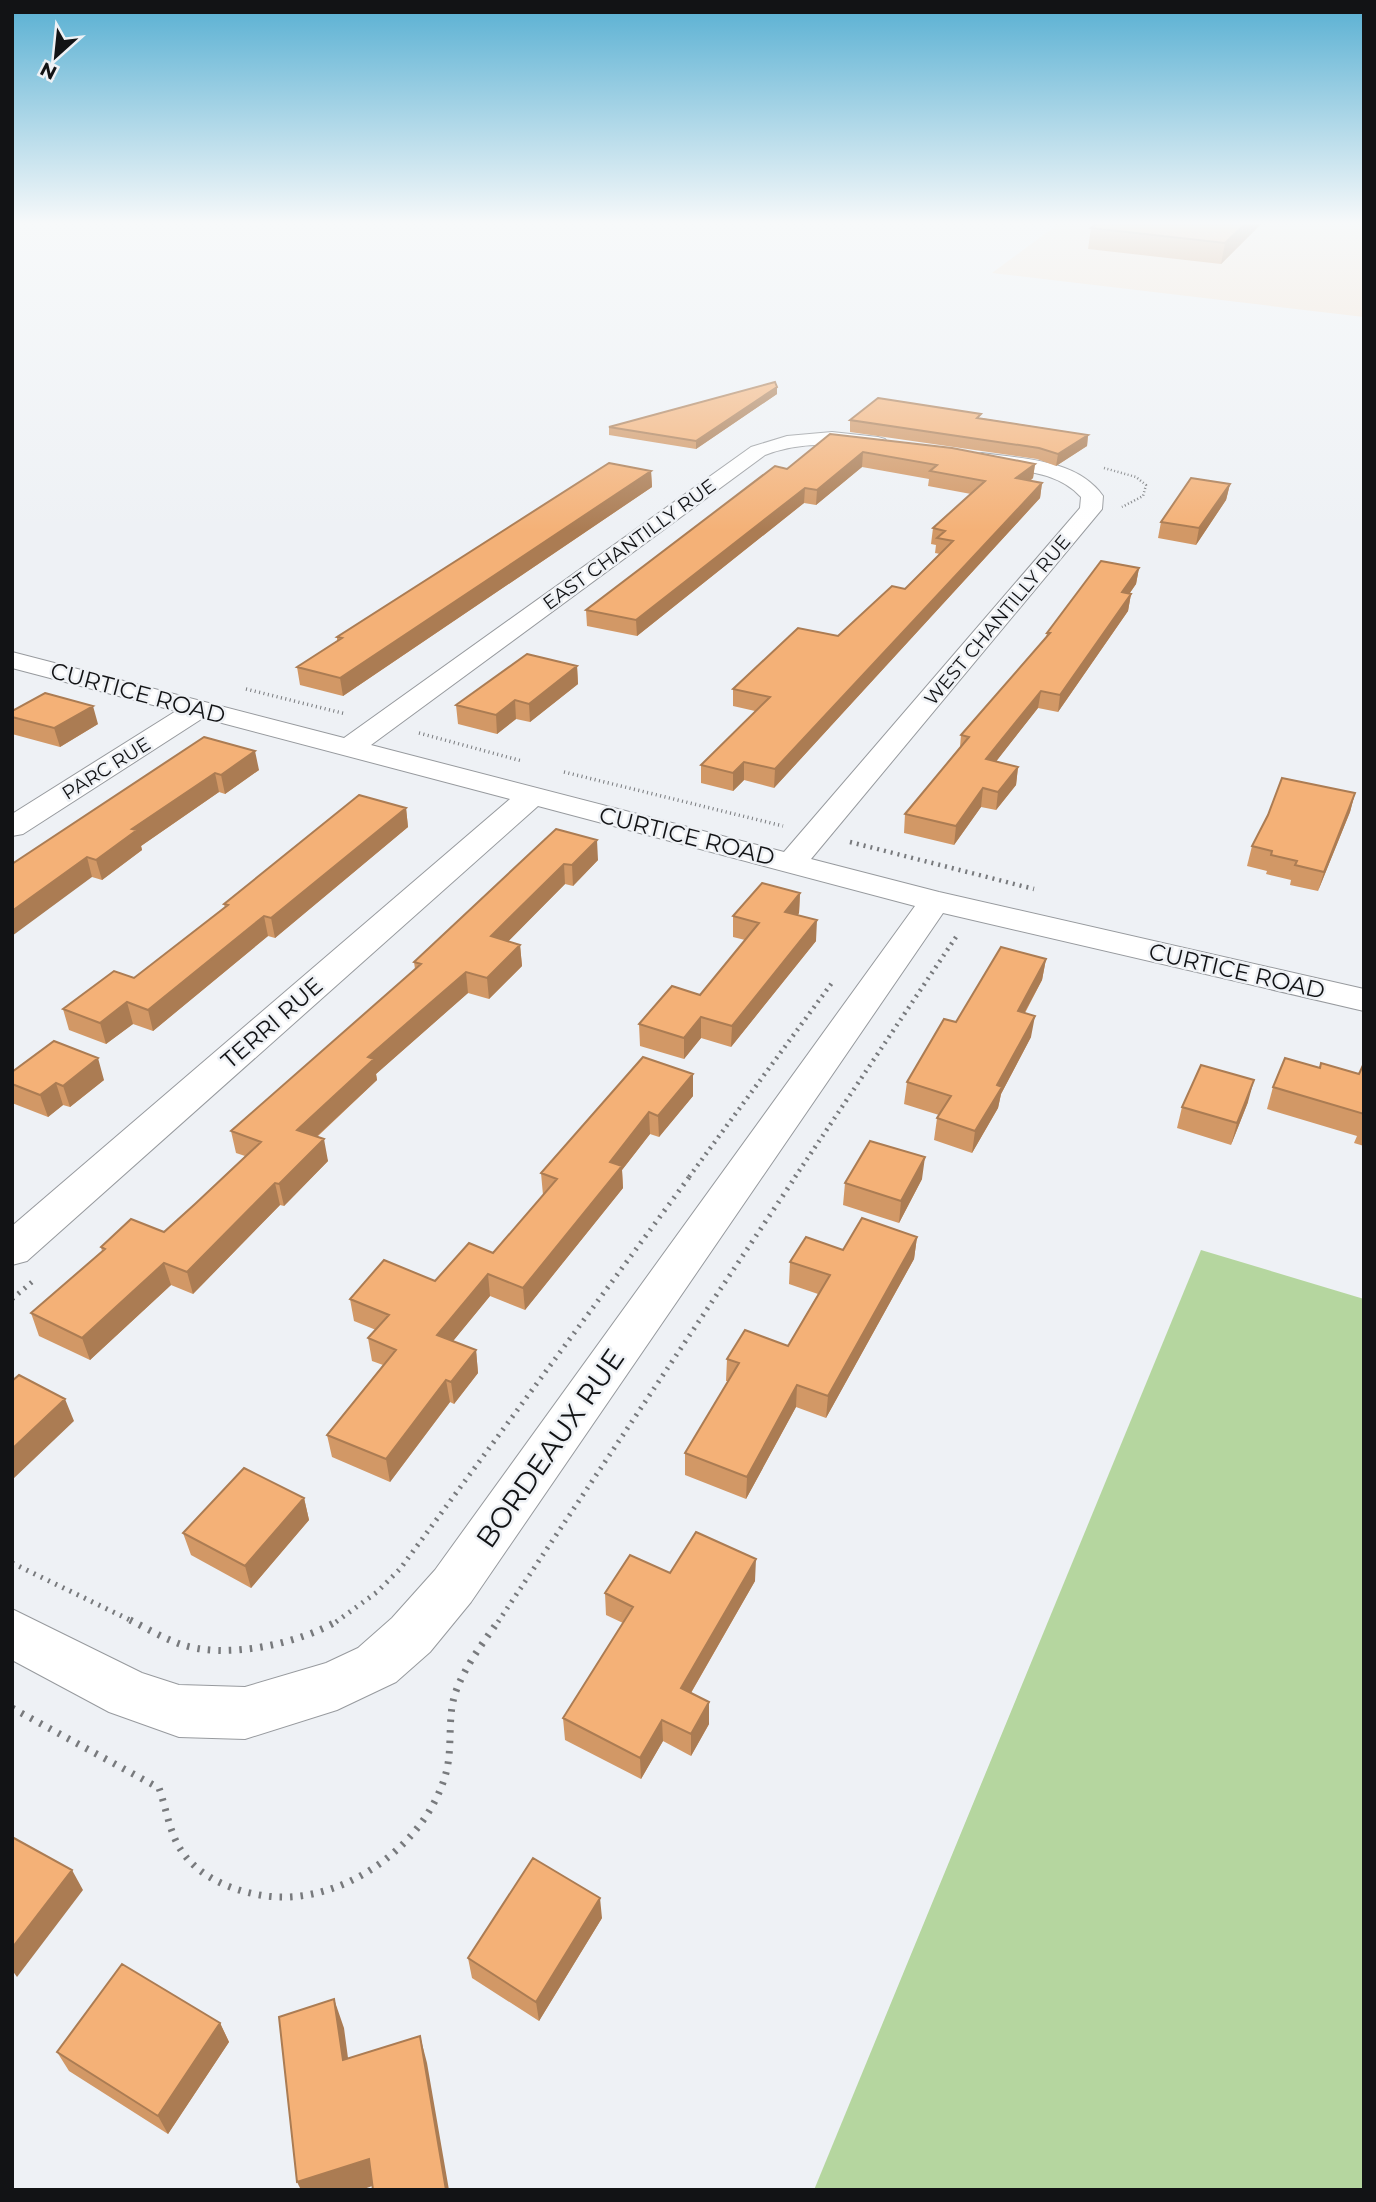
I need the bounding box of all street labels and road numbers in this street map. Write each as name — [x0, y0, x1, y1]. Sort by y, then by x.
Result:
street label: EAST CHANTILLY RUE — [538, 474, 720, 615]
street label: WEST CHANTILLY RUE — [919, 531, 1075, 710]
street label: CURTICE ROAD — [47, 656, 229, 730]
street label: PARC RUE — [58, 732, 155, 805]
street label: CURTICE ROAD — [596, 801, 778, 871]
street label: CURTICE ROAD — [1146, 937, 1328, 1005]
street label: TERRI RUE — [216, 971, 328, 1075]
street label: BORDEAUX RUE — [469, 1342, 631, 1554]

